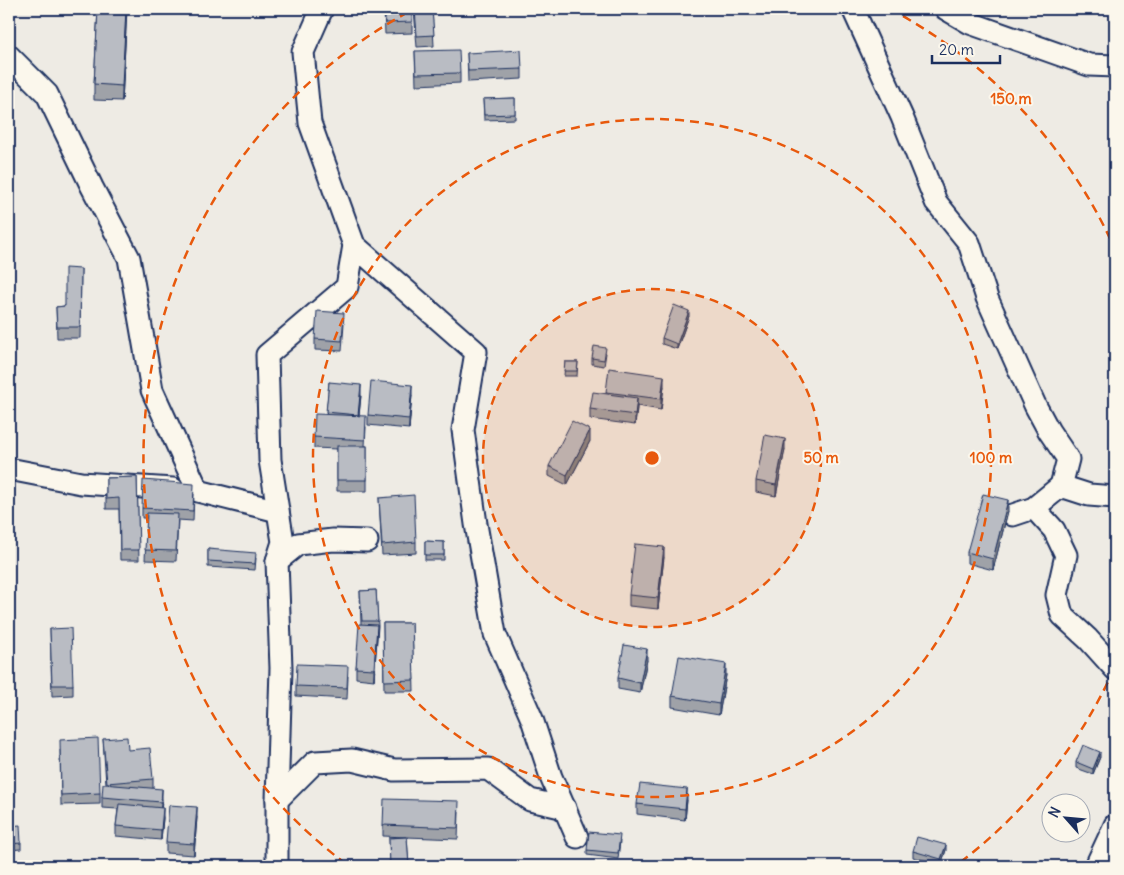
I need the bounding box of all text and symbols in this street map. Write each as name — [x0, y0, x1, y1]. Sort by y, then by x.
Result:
scale bar — [932, 32, 999, 64]
text: 20 m — [939, 40, 974, 59]
text: 150 m — [990, 89, 1032, 108]
text: 50 m — [803, 448, 839, 467]
text: 100 m — [970, 448, 1012, 467]
centre of rings — [643, 449, 661, 467]
north arrow — [1042, 792, 1092, 842]
text: N — [1044, 804, 1065, 820]

